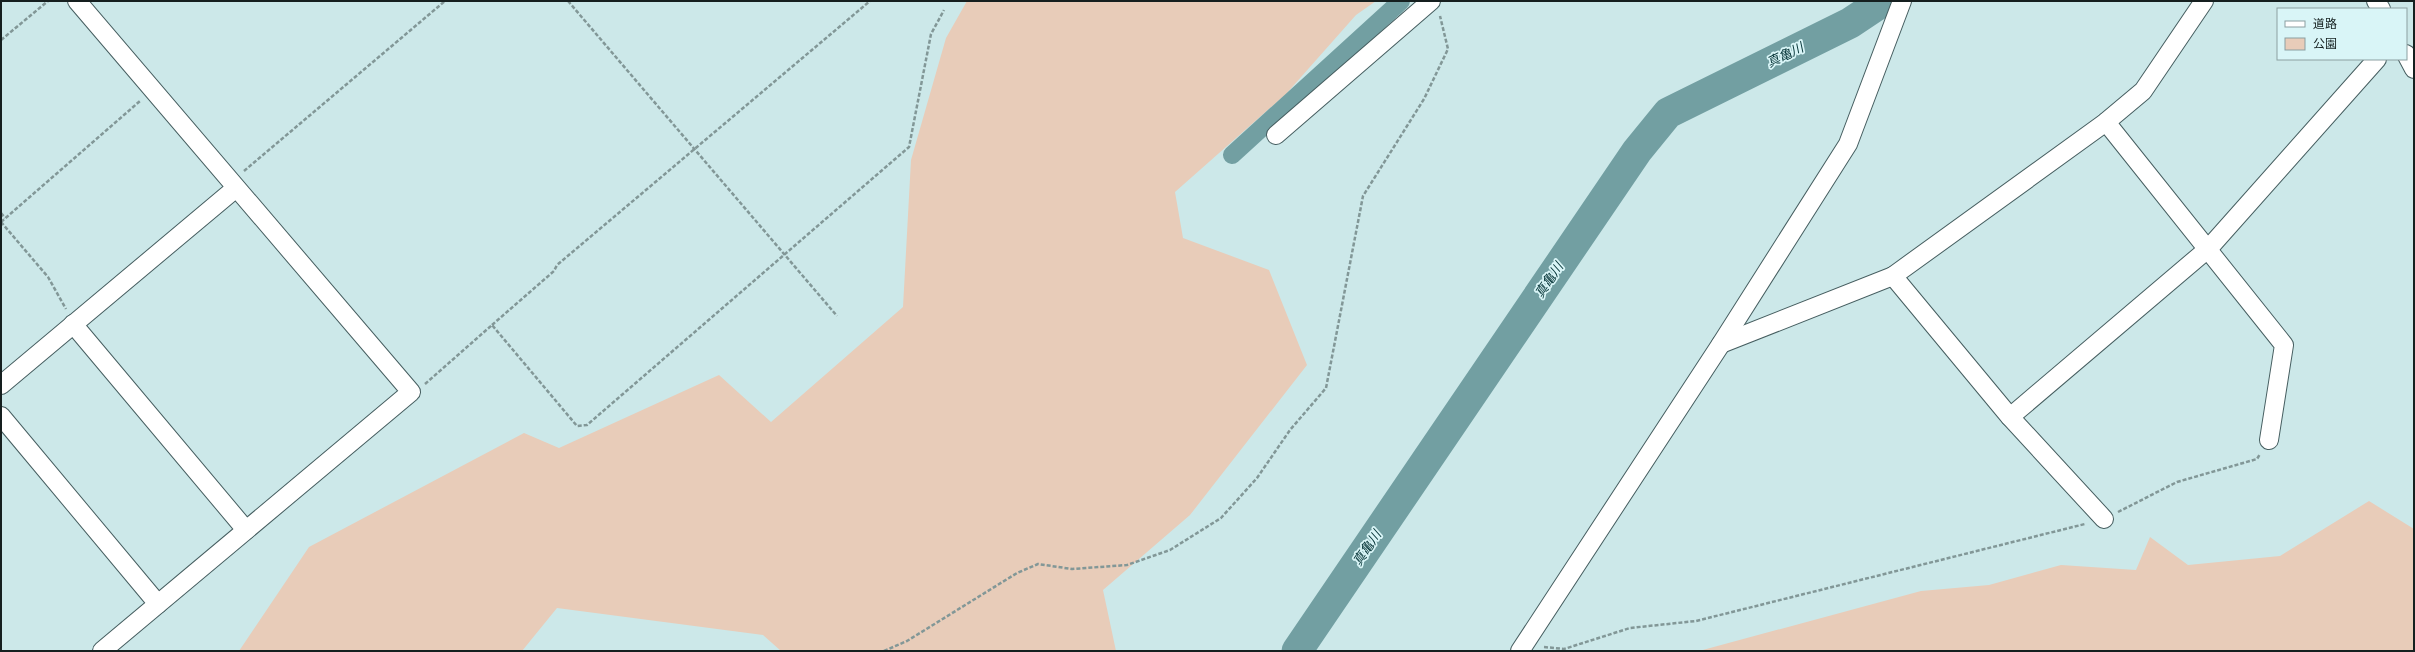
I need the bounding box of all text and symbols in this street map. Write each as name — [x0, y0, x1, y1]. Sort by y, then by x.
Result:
legend — [2277, 8, 2407, 60]
text: 道路 — [2313, 16, 2337, 31]
text: 公園 — [2313, 36, 2337, 51]
water label: 真亀川 — [1764, 38, 1808, 71]
water label: 真亀川 — [1531, 257, 1568, 301]
water label: 真亀川 — [1349, 525, 1386, 569]

